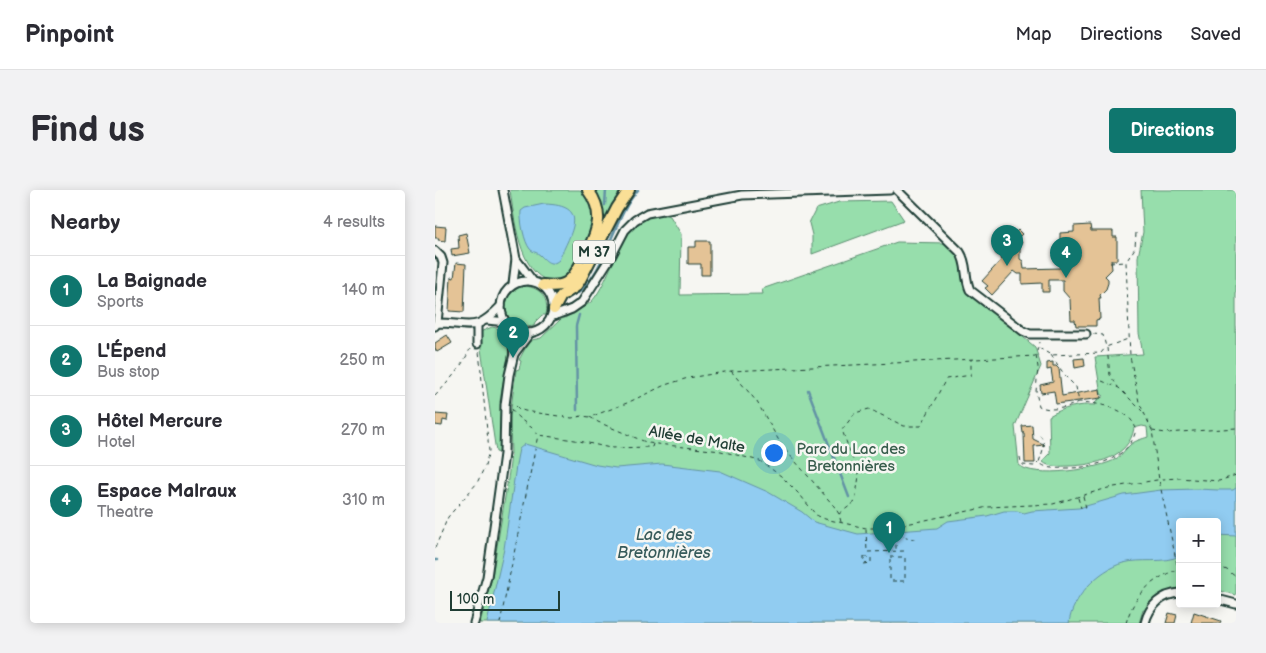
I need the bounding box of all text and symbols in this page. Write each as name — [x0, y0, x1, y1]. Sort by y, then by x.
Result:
text: Pinpoint — [25, 20, 114, 49]
text: Map — [1016, 24, 1052, 45]
text: Directions — [1080, 24, 1162, 45]
text: Saved — [1190, 24, 1241, 45]
button: Directions — [1109, 108, 1236, 153]
text: Find us — [30, 109, 145, 152]
text: Nearby — [50, 210, 120, 235]
text: 4 results — [323, 213, 385, 232]
pin: 3 — [991, 225, 1023, 266]
pin: 4 — [1050, 237, 1082, 278]
road number: M 37 — [573, 241, 615, 264]
text: La Baignade — [97, 270, 207, 293]
text: 1 — [63, 281, 69, 300]
text: 140 m — [342, 281, 385, 300]
text: Sports — [97, 293, 144, 312]
pin: 2 — [497, 317, 529, 358]
text: L'Épend — [97, 340, 166, 363]
text: 2 — [61, 351, 71, 370]
text: 250 m — [339, 351, 385, 370]
text: Bus stop — [97, 363, 160, 382]
text: Hôtel Mercure — [97, 410, 222, 433]
text: 3 — [61, 421, 71, 440]
text: 270 m — [341, 421, 385, 440]
street label: Allée de Malte — [647, 422, 746, 457]
text: Hotel — [97, 433, 135, 452]
your location — [761, 440, 787, 466]
park label: Parc du Lac des Bretonnières — [796, 440, 906, 476]
text: Espace Malraux — [97, 480, 236, 503]
text: 4 — [61, 491, 71, 510]
text: 310 m — [342, 491, 385, 510]
text: Theatre — [97, 503, 153, 522]
pin: 1 — [873, 512, 905, 553]
map controls — [1176, 518, 1221, 608]
button: + — [1176, 518, 1221, 563]
water label: Lac des Bretonnières — [617, 526, 711, 563]
button: − — [1176, 563, 1221, 608]
scale bar — [450, 588, 560, 611]
text: 100 m — [457, 591, 494, 608]

